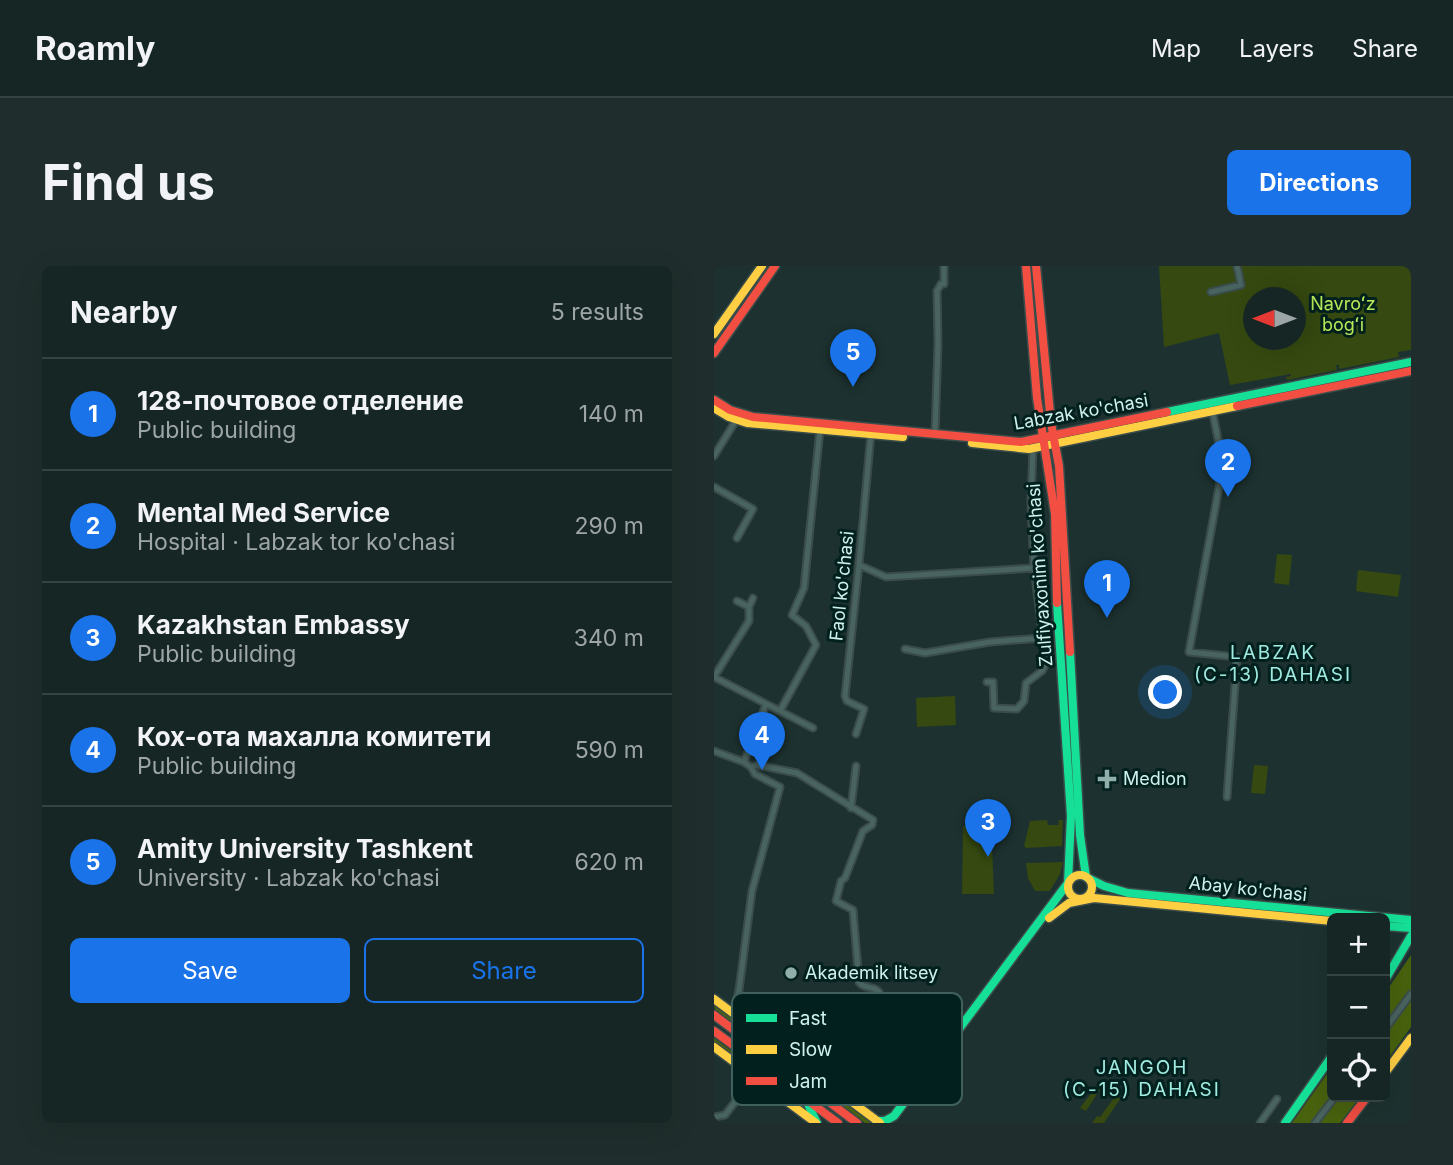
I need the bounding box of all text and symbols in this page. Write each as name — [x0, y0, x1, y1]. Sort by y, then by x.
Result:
text: Roamly — [35, 28, 155, 68]
text: Map — [1151, 34, 1201, 63]
text: Layers — [1239, 34, 1314, 63]
text: Share — [1352, 34, 1418, 63]
button: Directions — [1227, 150, 1411, 215]
text: Find us — [42, 153, 215, 212]
north arrow — [1243, 287, 1306, 350]
park label: Navroʻz bogʻi — [1310, 293, 1376, 335]
text: Nearby — [70, 294, 178, 330]
text: 5 results — [551, 298, 644, 326]
pin: 5 — [830, 329, 876, 387]
text: 128-почтовое отделение — [137, 385, 464, 416]
street label: Labzak ko'chasi — [1012, 389, 1150, 434]
text: 1 — [88, 400, 98, 428]
text: 140 m — [579, 400, 644, 428]
text: Public building — [137, 416, 296, 444]
pin: 2 — [1205, 439, 1251, 497]
street label: Zulfiyaxonim ko'chasi — [1023, 483, 1056, 667]
text: Mental Med Service — [137, 497, 390, 528]
text: 2 — [86, 512, 100, 540]
text: 290 m — [575, 512, 644, 540]
text: Hospital · Labzak tor ko'chasi — [137, 528, 455, 556]
street label: Faol ko'chasi — [825, 530, 858, 642]
pin: 1 — [1084, 560, 1130, 618]
text: Kazakhstan Embassy — [137, 609, 410, 640]
text: 3 — [86, 624, 100, 652]
text: 340 m — [574, 624, 644, 652]
text: Public building — [137, 640, 296, 668]
district label: LABZAK (C-13) DAHASI — [1194, 641, 1352, 686]
your location — [1148, 675, 1182, 709]
pin: 4 — [739, 712, 785, 770]
text: Кох-ота махалла комитети — [137, 721, 491, 752]
text: 4 — [85, 736, 101, 764]
text: 590 m — [575, 736, 644, 764]
text: Public building — [137, 752, 296, 780]
place label: Medion — [1123, 768, 1187, 789]
marker: Medion — [1097, 769, 1117, 789]
pin: 3 — [965, 799, 1011, 857]
text: Amity University Tashkent — [137, 833, 473, 864]
text: 5 — [86, 848, 100, 876]
text: 620 m — [575, 848, 644, 876]
text: University · Labzak ko'chasi — [137, 864, 440, 892]
street label: Abay ko'chasi — [1188, 872, 1308, 905]
map controls — [1327, 913, 1390, 1102]
button: + — [1327, 913, 1390, 976]
button: Save — [70, 938, 350, 1003]
button: Share — [364, 938, 644, 1003]
place label: Akademik litsey — [805, 962, 938, 983]
marker: Akademik litsey — [783, 965, 799, 981]
button: − — [1327, 976, 1390, 1039]
legend — [732, 993, 962, 1105]
text: Fast — [789, 1007, 827, 1030]
text: Slow — [789, 1038, 832, 1061]
button: locate — [1327, 1039, 1390, 1102]
district label: JANGOH (C-15) DAHASI — [1063, 1056, 1221, 1101]
text: Jam — [789, 1070, 827, 1093]

